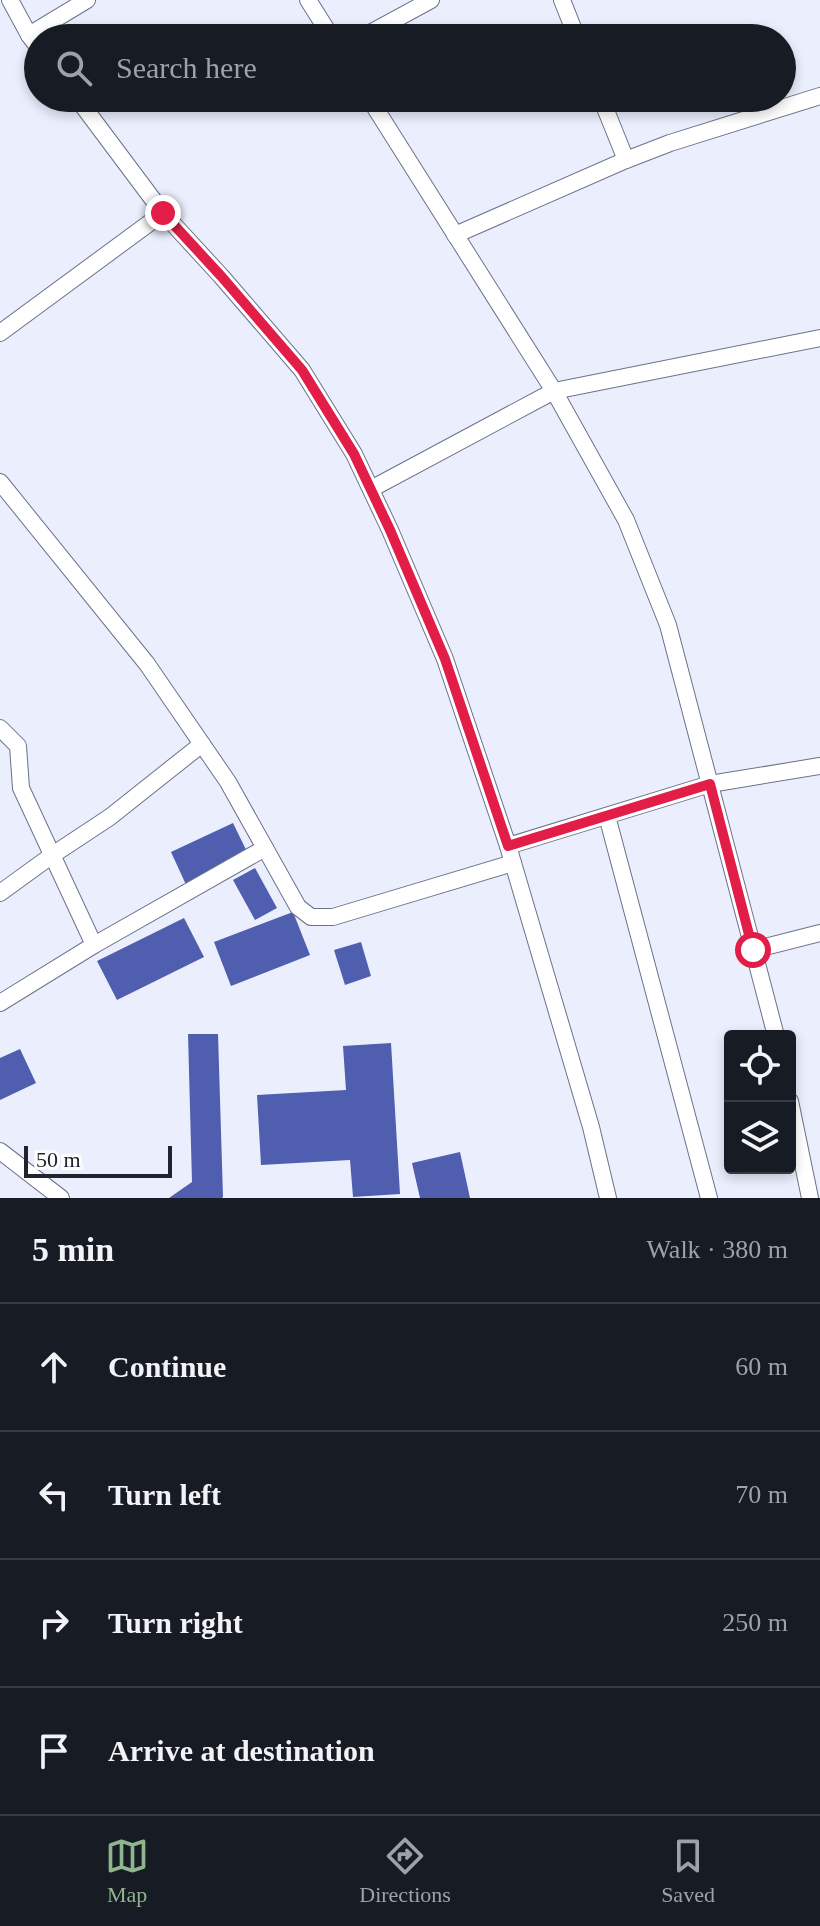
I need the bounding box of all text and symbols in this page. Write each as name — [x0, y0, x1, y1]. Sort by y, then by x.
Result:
search box — [24, 24, 796, 112]
icon: search — [52, 46, 96, 90]
text: Search here — [116, 51, 257, 84]
route end — [145, 195, 181, 231]
route start — [735, 932, 771, 968]
map controls — [724, 1030, 796, 1174]
button: locate — [724, 1030, 796, 1102]
button: layers — [724, 1102, 796, 1174]
scale bar — [24, 1142, 172, 1178]
text: 50 m — [36, 1147, 81, 1172]
text: 5 min — [32, 1231, 114, 1268]
text: Walk · 380 m — [646, 1235, 788, 1264]
icon: ahead — [32, 1345, 76, 1389]
text: Continue — [108, 1350, 226, 1383]
text: 60 m — [735, 1352, 788, 1381]
icon: left — [32, 1473, 76, 1517]
text: Turn left — [108, 1478, 221, 1511]
text: 70 m — [735, 1480, 788, 1509]
icon: right — [32, 1601, 76, 1645]
text: Turn right — [108, 1606, 243, 1639]
text: 250 m — [722, 1608, 788, 1637]
icon: arrive — [32, 1729, 76, 1773]
text: Arrive at destination — [108, 1734, 375, 1767]
tab: Map — [105, 1834, 149, 1908]
tab: Directions — [359, 1834, 451, 1908]
tab: Saved — [661, 1834, 715, 1908]

